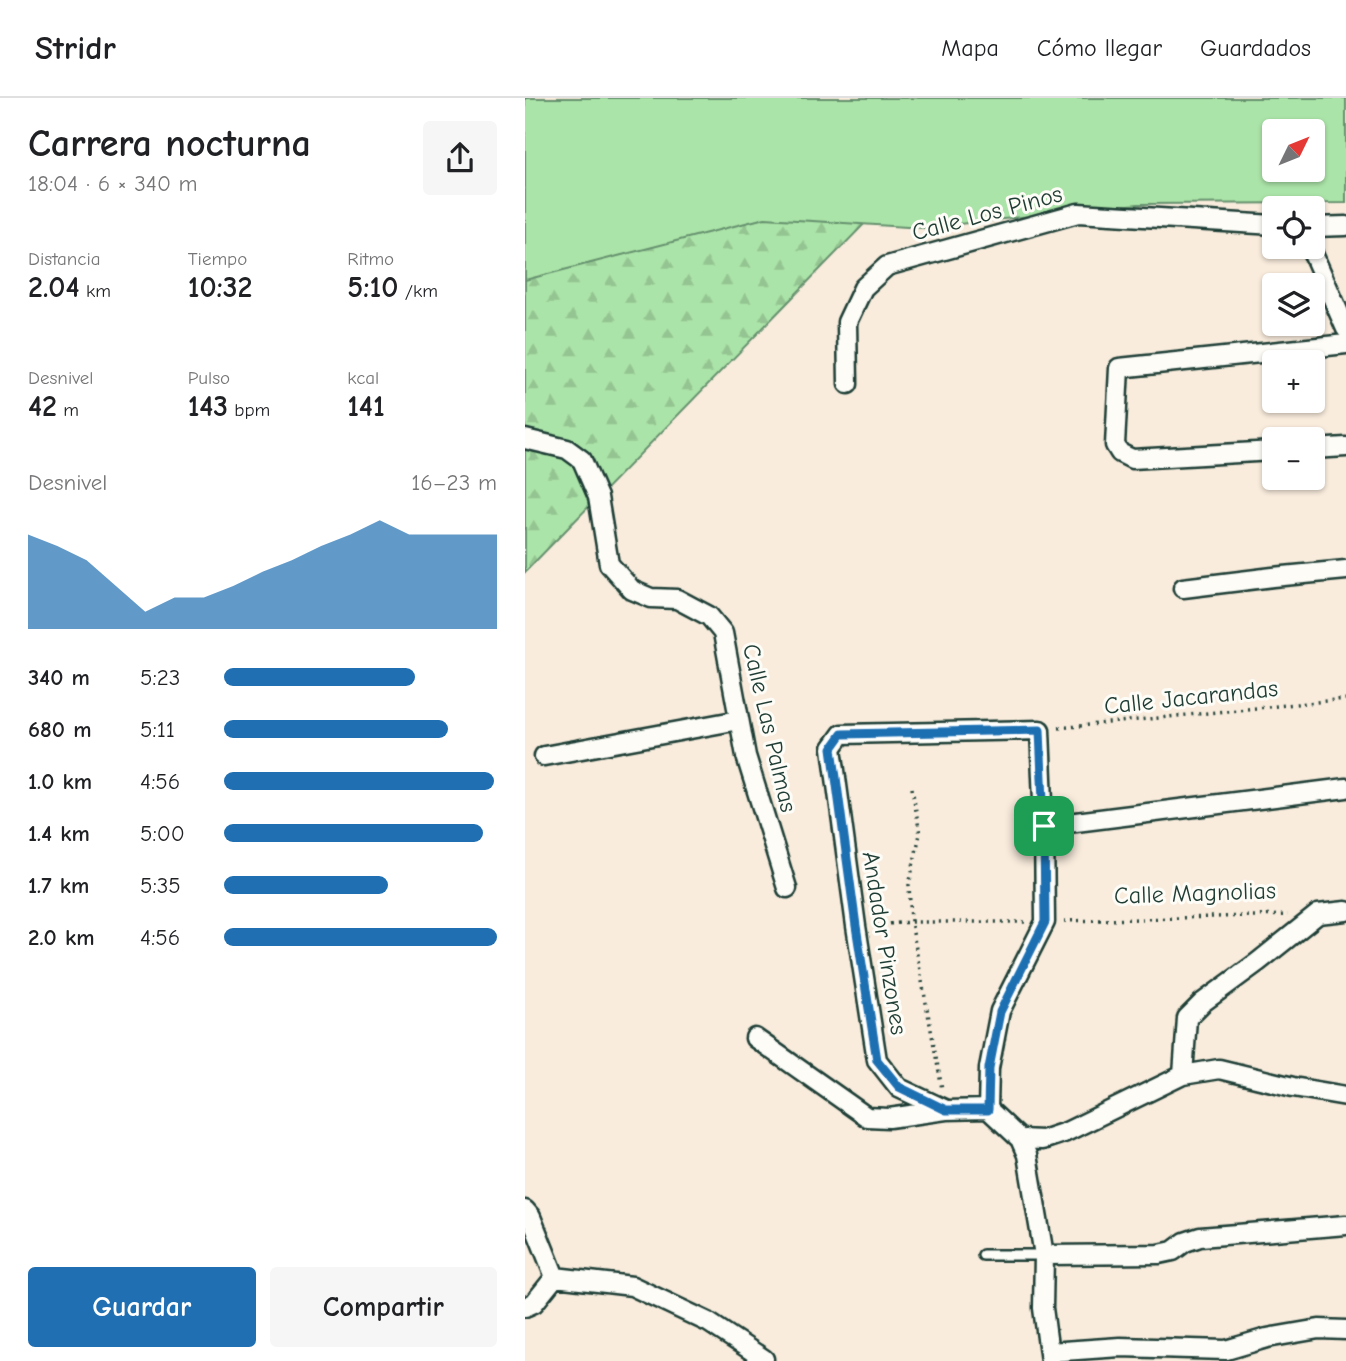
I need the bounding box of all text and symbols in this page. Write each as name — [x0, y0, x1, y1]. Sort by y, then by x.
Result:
text: Stridr — [35, 29, 116, 67]
text: Mapa — [941, 34, 999, 62]
text: Cómo llegar — [1037, 34, 1162, 62]
text: Guardados — [1200, 34, 1311, 62]
north arrow — [1262, 119, 1325, 182]
map controls — [1262, 119, 1325, 490]
button: share — [423, 121, 497, 195]
text: Carrera nocturna — [28, 122, 311, 166]
text: 18:04 · 6 × 340 m — [28, 170, 198, 197]
street label: Calle Los Pinos — [909, 179, 1065, 247]
button: locate — [1262, 196, 1325, 259]
text: Distancia — [28, 248, 101, 270]
text: Tiempo — [188, 248, 247, 270]
text: Ritmo — [347, 248, 394, 270]
text: 2.04 — [28, 270, 80, 305]
text: 10:32 — [188, 270, 253, 305]
text: 5:10 — [347, 270, 398, 305]
button: layers — [1262, 273, 1325, 336]
text: km — [80, 280, 111, 302]
text: /km — [398, 280, 438, 302]
button: + — [1262, 350, 1325, 413]
text: Desnivel — [28, 367, 93, 389]
text: Pulso — [188, 367, 230, 389]
text: kcal — [347, 367, 379, 389]
text: 42 — [28, 389, 57, 424]
text: 143 — [188, 389, 228, 424]
text: 141 — [347, 389, 385, 424]
text: m — [57, 399, 79, 421]
text: bpm — [228, 399, 270, 421]
button: − — [1262, 427, 1325, 490]
text: Desnivel — [28, 469, 107, 496]
text: 16–23 m — [411, 469, 497, 496]
street label: Calle Las Palmas — [737, 641, 803, 815]
text: 340 m — [28, 664, 90, 691]
text: 5:23 — [140, 664, 180, 691]
street label: Calle Jacarandas — [1103, 674, 1279, 720]
text: 680 m — [28, 716, 91, 743]
text: 5:11 — [140, 716, 175, 743]
text: 1.0 km — [28, 768, 92, 795]
text: 4:56 — [140, 768, 180, 795]
pin — [1014, 796, 1074, 856]
icon: arrive — [1025, 807, 1063, 845]
text: 1.4 km — [28, 820, 90, 847]
text: 5:00 — [140, 820, 185, 847]
street label: Andador Pinzones — [857, 849, 913, 1037]
text: 1.7 km — [28, 872, 89, 899]
text: 5:35 — [140, 872, 181, 899]
street label: Calle Magnolias — [1114, 876, 1276, 910]
text: 2.0 km — [28, 924, 94, 951]
text: 4:56 — [140, 924, 180, 951]
button: Guardar — [28, 1267, 256, 1347]
button: Compartir — [270, 1267, 497, 1347]

